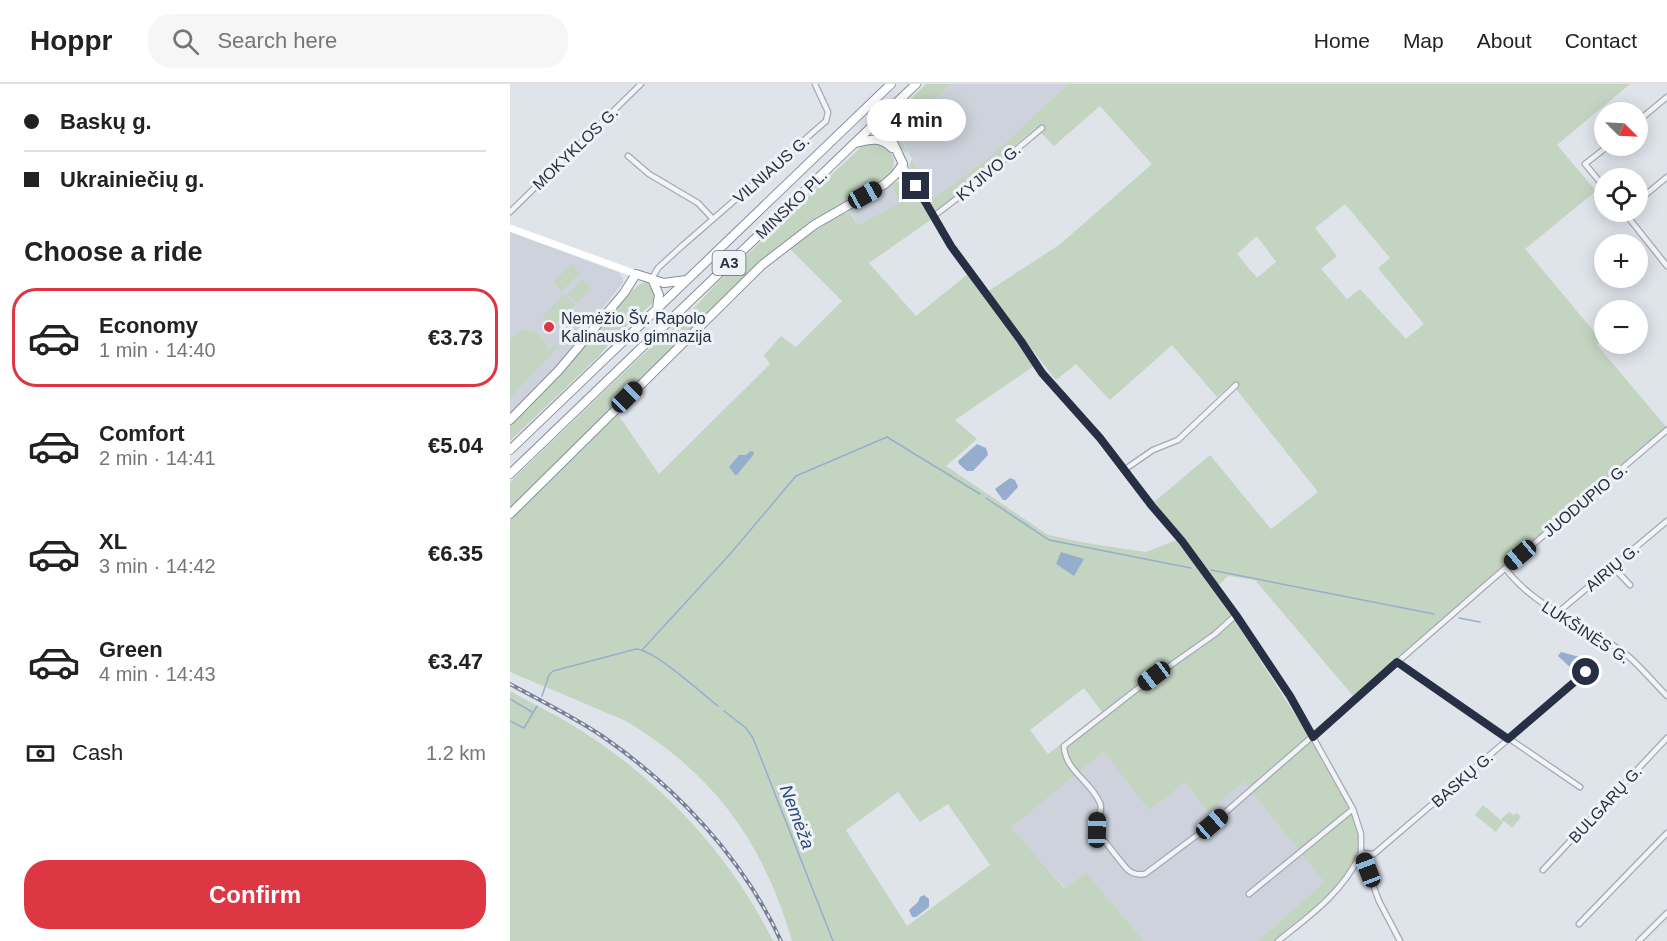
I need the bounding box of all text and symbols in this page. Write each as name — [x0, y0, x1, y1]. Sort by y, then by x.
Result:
search box — [148, 14, 568, 68]
text: Hoppr — [30, 25, 112, 56]
icon: search — [169, 25, 202, 58]
text: Search here — [217, 28, 337, 53]
text: Home — [1314, 29, 1370, 52]
text: Map — [1403, 29, 1444, 52]
text: About — [1477, 29, 1532, 52]
text: Contact — [1565, 29, 1637, 52]
callout: 4 min — [866, 99, 966, 141]
north arrow — [1594, 102, 1648, 156]
map controls — [1594, 102, 1648, 354]
street label: MOKYKLOS G. — [529, 104, 621, 193]
text: Baskų g. — [60, 109, 152, 134]
text: 4 min — [890, 109, 943, 131]
street label: VILNIAUS G. — [730, 132, 812, 207]
street label: KYJIVO G. — [953, 141, 1024, 204]
street label: MINSKO PL. — [753, 166, 830, 242]
text: Ukrainiečių g. — [60, 167, 204, 192]
button: locate — [1594, 168, 1648, 222]
route end — [902, 172, 929, 199]
car — [845, 178, 885, 212]
button: + — [1594, 234, 1648, 288]
text: Choose a ride — [24, 237, 203, 267]
road number: A3 — [712, 251, 746, 275]
button: − — [1594, 300, 1648, 354]
place label: Nemėžio Šv. Rapolo Kalinausko gimnazija — [561, 309, 711, 345]
icon: car — [27, 311, 81, 365]
text: Economy — [99, 313, 198, 338]
marker: Nemėžio Šv. Rapolo Kalinausko gimnazija — [542, 320, 556, 334]
text: €3.73 — [428, 325, 483, 350]
text: 1 min · 14:40 — [99, 339, 216, 361]
car — [608, 378, 646, 416]
icon: car — [27, 419, 81, 473]
text: Comfort — [99, 421, 185, 446]
text: €5.04 — [428, 433, 483, 458]
text: 2 min · 14:41 — [99, 447, 216, 469]
street label: JUODUPIO G. — [1540, 460, 1631, 540]
icon: car — [27, 527, 81, 581]
text: XL — [99, 529, 127, 554]
car — [1500, 537, 1540, 573]
street label: AIRIŲ G. — [1582, 540, 1642, 594]
text: €6.35 — [428, 541, 483, 566]
text: 3 min · 14:42 — [99, 555, 216, 577]
street label: LUKŠINĖS G. — [1539, 597, 1633, 667]
icon: car — [27, 635, 81, 689]
text: Green — [99, 637, 163, 662]
text: €3.47 — [428, 649, 483, 674]
car — [1134, 658, 1174, 694]
route start — [1572, 658, 1599, 685]
text: 4 min · 14:43 — [99, 663, 216, 685]
icon: cash — [24, 737, 57, 770]
text: Cash — [72, 740, 123, 765]
text: 1.2 km — [426, 742, 486, 764]
street label: BASKŲ G. — [1428, 748, 1496, 811]
street label: BULGARŲ G. — [1565, 762, 1645, 846]
water label: Nemėža — [776, 782, 818, 852]
car — [1193, 805, 1231, 843]
car — [1088, 812, 1106, 848]
car — [1353, 850, 1383, 890]
button: Confirm — [24, 860, 486, 929]

